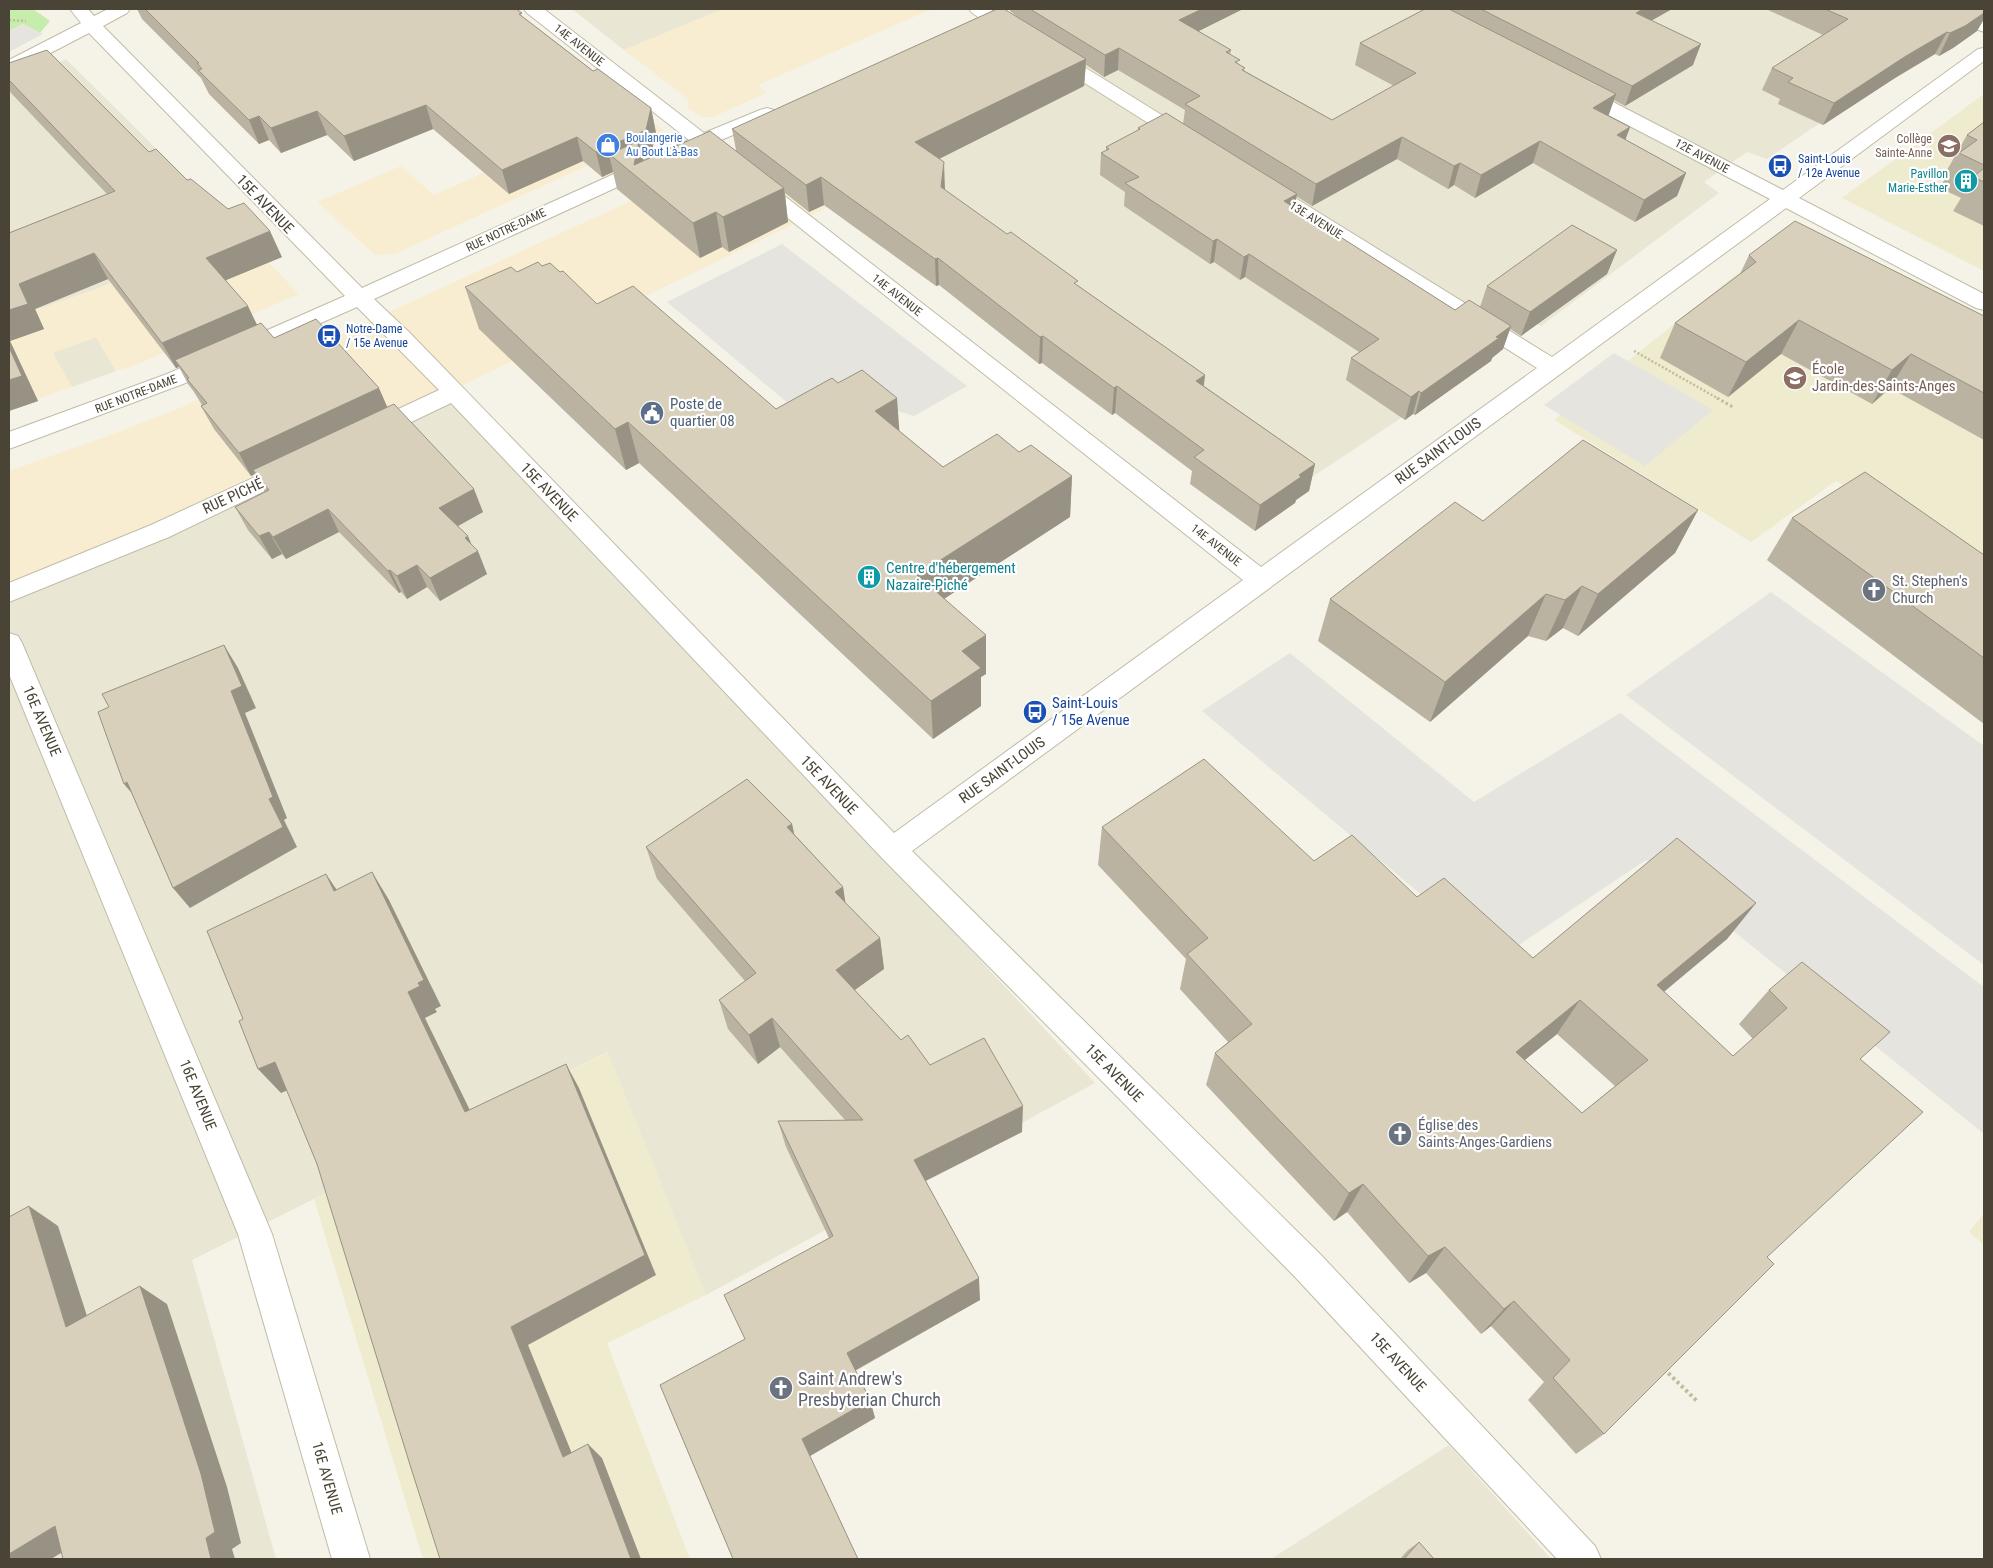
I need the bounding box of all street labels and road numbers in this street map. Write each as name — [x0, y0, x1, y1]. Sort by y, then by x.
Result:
street label: 14E AVENUE — [551, 21, 607, 69]
street label: 12E AVENUE — [1672, 136, 1732, 176]
street label: 15E AVENUE — [233, 171, 297, 237]
street label: 13E AVENUE — [1287, 198, 1345, 242]
street label: RUE NOTRE-DAME — [464, 205, 548, 255]
street label: 14E AVENUE — [869, 271, 925, 319]
street label: RUE NOTRE-DAME — [93, 372, 179, 416]
street label: RUE SAINT-LOUIS — [1391, 414, 1485, 488]
street label: 15E AVENUE — [517, 459, 581, 525]
street label: RUE PICHÉ — [200, 474, 266, 518]
street label: 14E AVENUE — [1188, 521, 1244, 569]
street label: 16E AVENUE — [19, 683, 65, 759]
street label: RUE SAINT-LOUIS — [955, 733, 1049, 807]
street label: 15E AVENUE — [797, 752, 861, 818]
street label: 15E AVENUE — [1081, 1040, 1147, 1106]
street label: 16E AVENUE — [176, 1057, 220, 1133]
street label: 15E AVENUE — [1366, 1329, 1430, 1395]
street label: 16E AVENUE — [308, 1440, 346, 1516]

